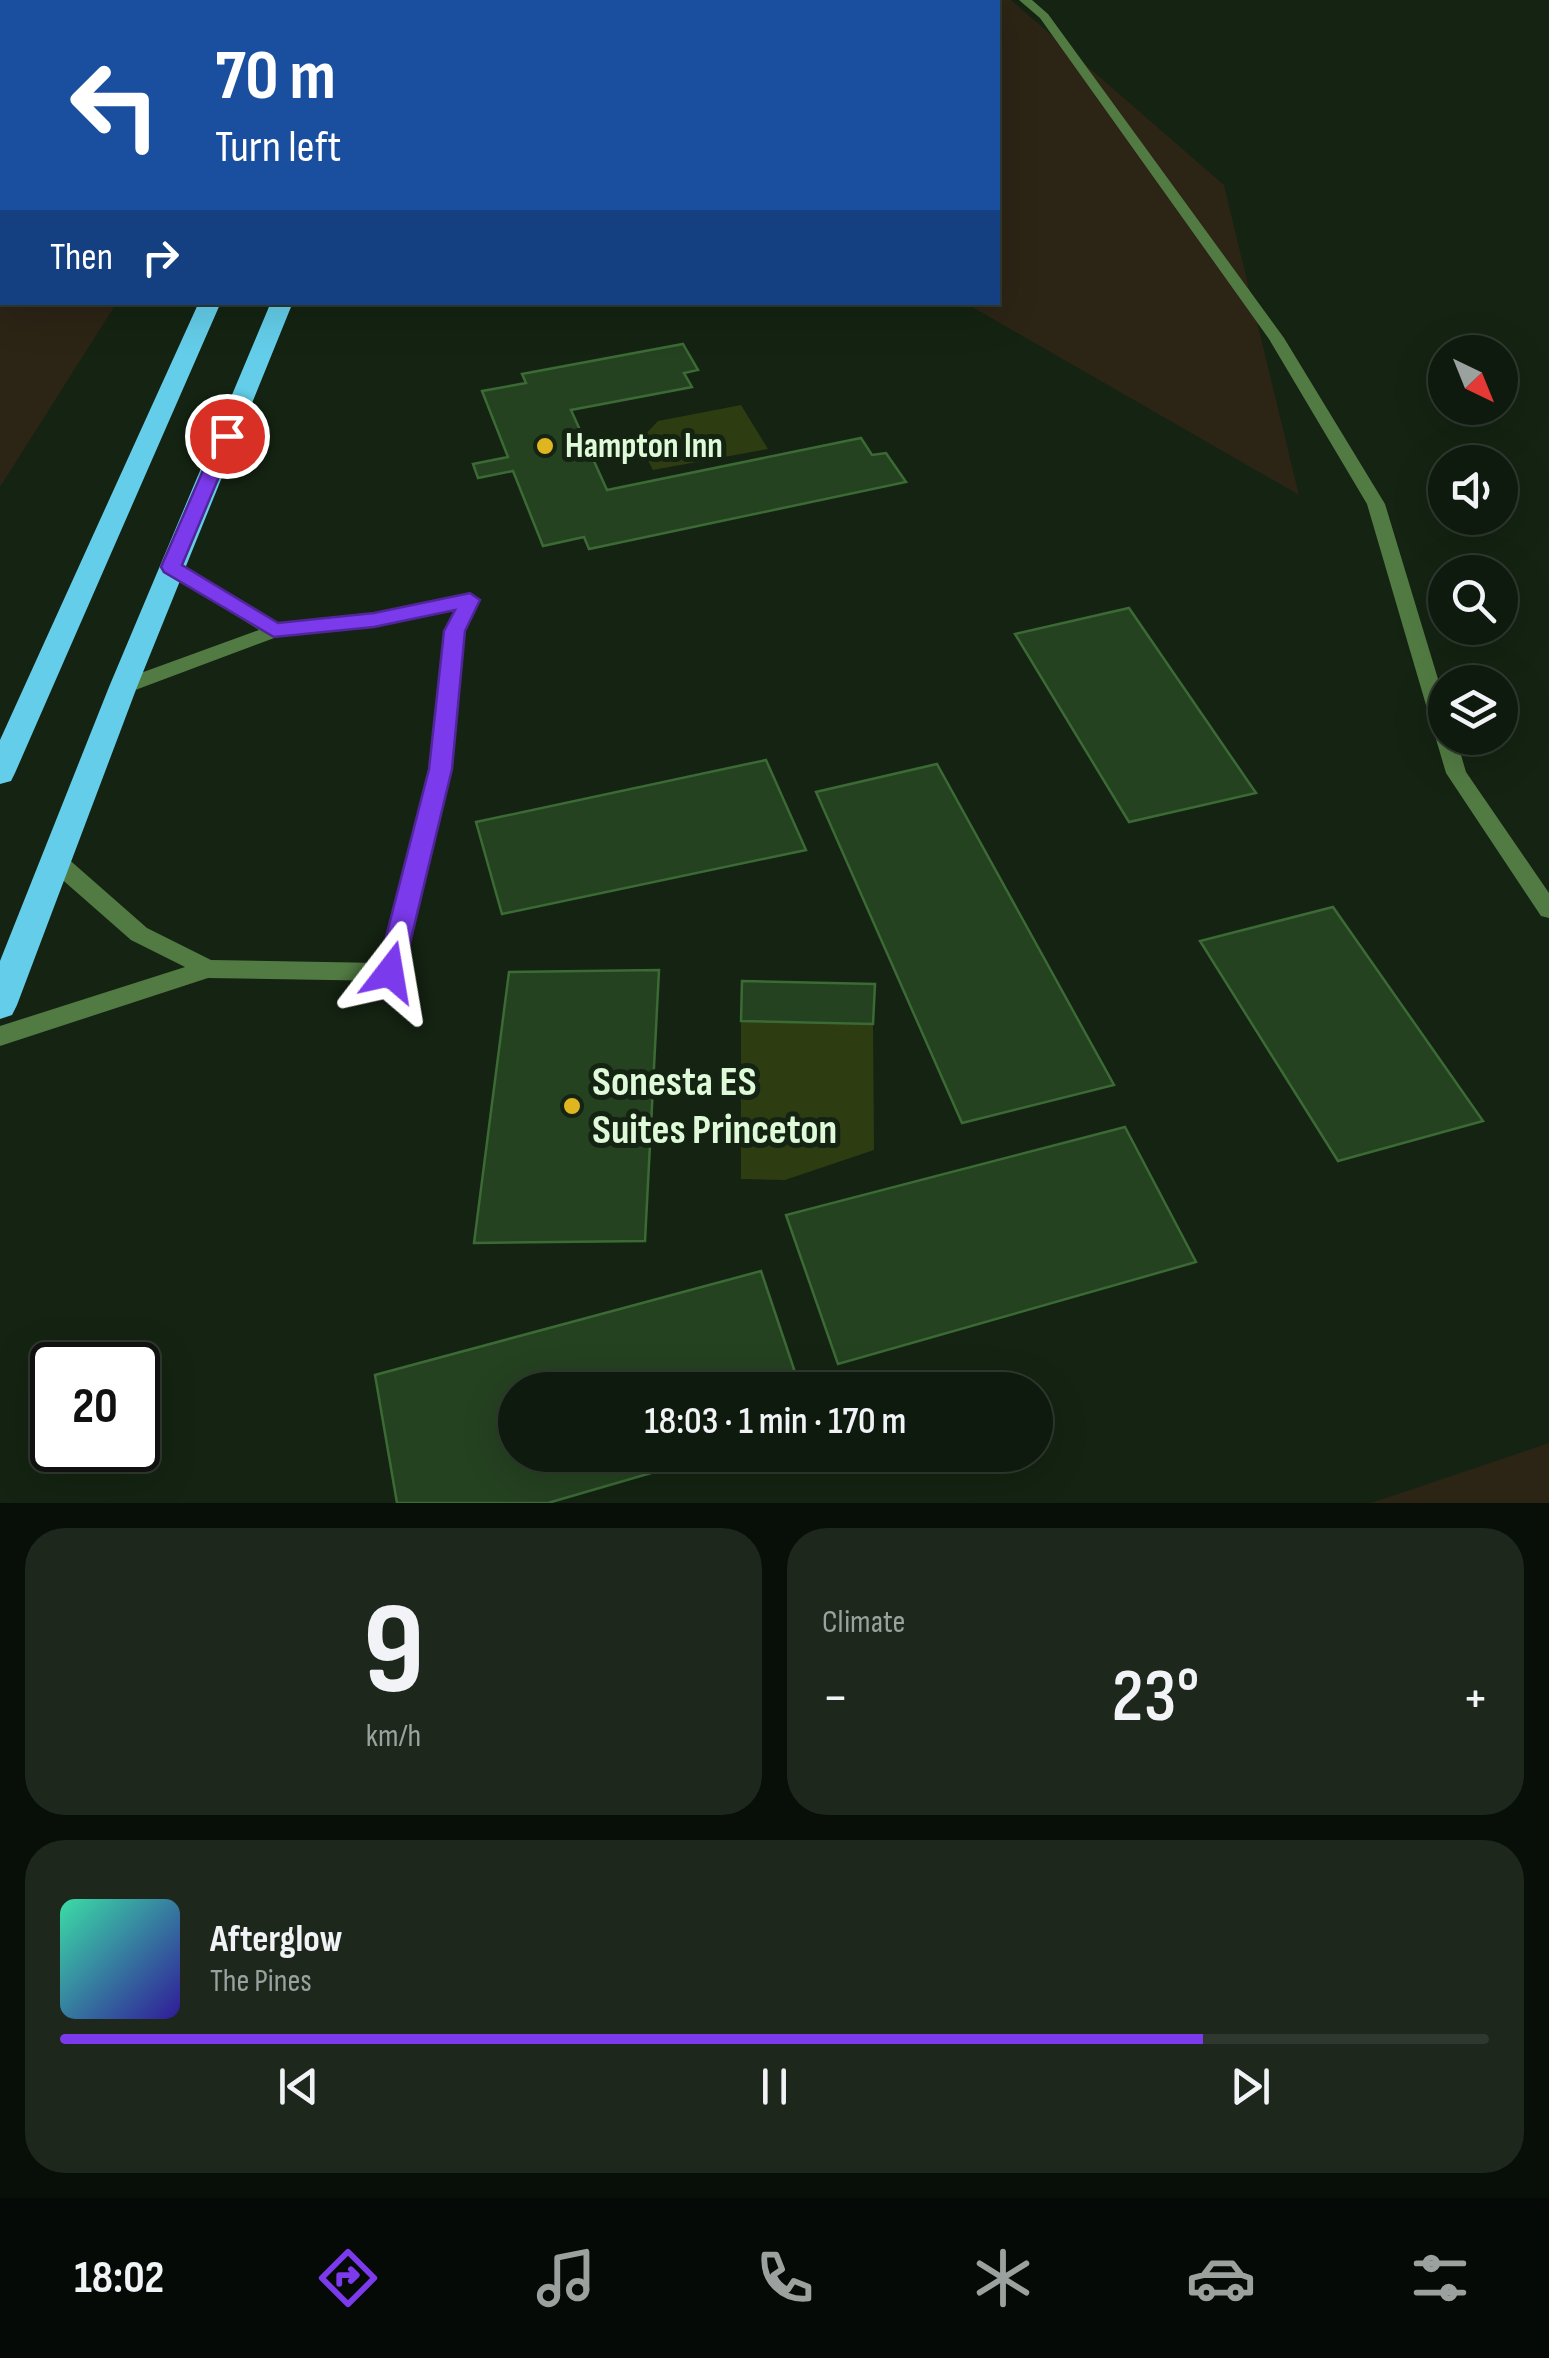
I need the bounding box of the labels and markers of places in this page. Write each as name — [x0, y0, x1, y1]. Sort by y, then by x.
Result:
pin — [185, 394, 270, 479]
place label: Hampton Inn — [565, 425, 723, 468]
marker: Hampton Inn — [534, 435, 556, 457]
place label: Sonesta ES Suites Princeton — [592, 1057, 837, 1156]
marker: Sonesta ES Suites Princeton — [561, 1095, 583, 1117]

